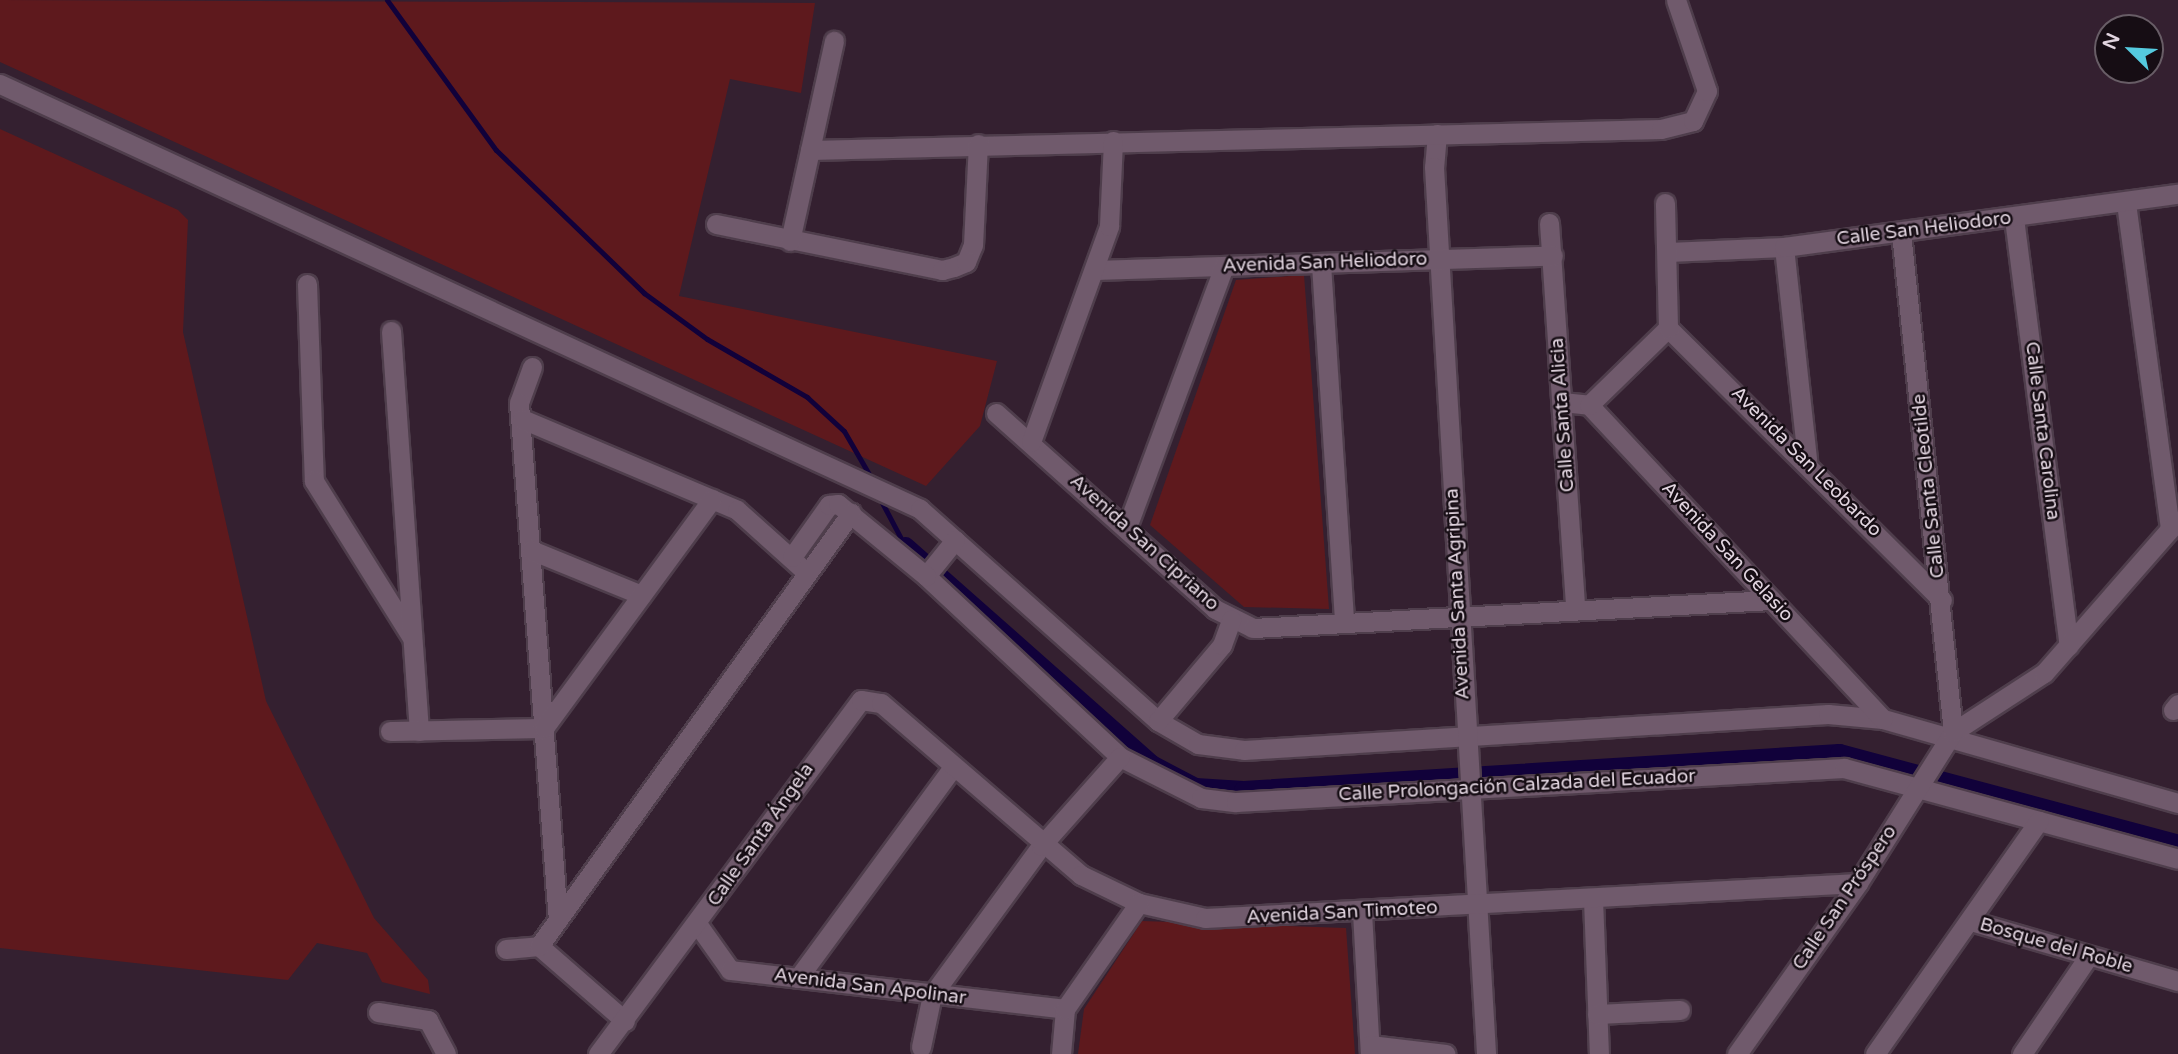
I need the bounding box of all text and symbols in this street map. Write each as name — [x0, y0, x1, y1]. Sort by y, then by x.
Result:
north arrow — [2094, 14, 2164, 84]
text: N — [2098, 30, 2125, 53]
street label: Calle San Heliodoro — [1835, 207, 2013, 251]
street label: Avenida San Heliodoro — [1222, 248, 1428, 278]
street label: Calle Santa Alicia — [1546, 337, 1580, 493]
street label: Calle Santa Carolina — [2020, 340, 2064, 522]
street label: Avenida San Leobardo — [1726, 382, 1886, 542]
street label: Calle Santa Cleotilde — [1908, 393, 1950, 579]
street label: Avenida San Cipriano — [1065, 470, 1223, 616]
street label: Avenida San Gelasio — [1656, 477, 1798, 627]
street label: Avenida Santa Agripina — [1441, 488, 1475, 700]
street label: Calle Santa Ángela — [703, 759, 819, 911]
street label: Calle Prolongación Calzada del Ecuador — [1338, 765, 1696, 807]
street label: Calle San Próspero — [1788, 821, 1902, 975]
street label: Avenida San Timoteo — [1246, 897, 1438, 929]
street label: Bosque del Roble — [1977, 913, 2135, 979]
street label: Avenida San Apolinar — [773, 964, 967, 1010]

